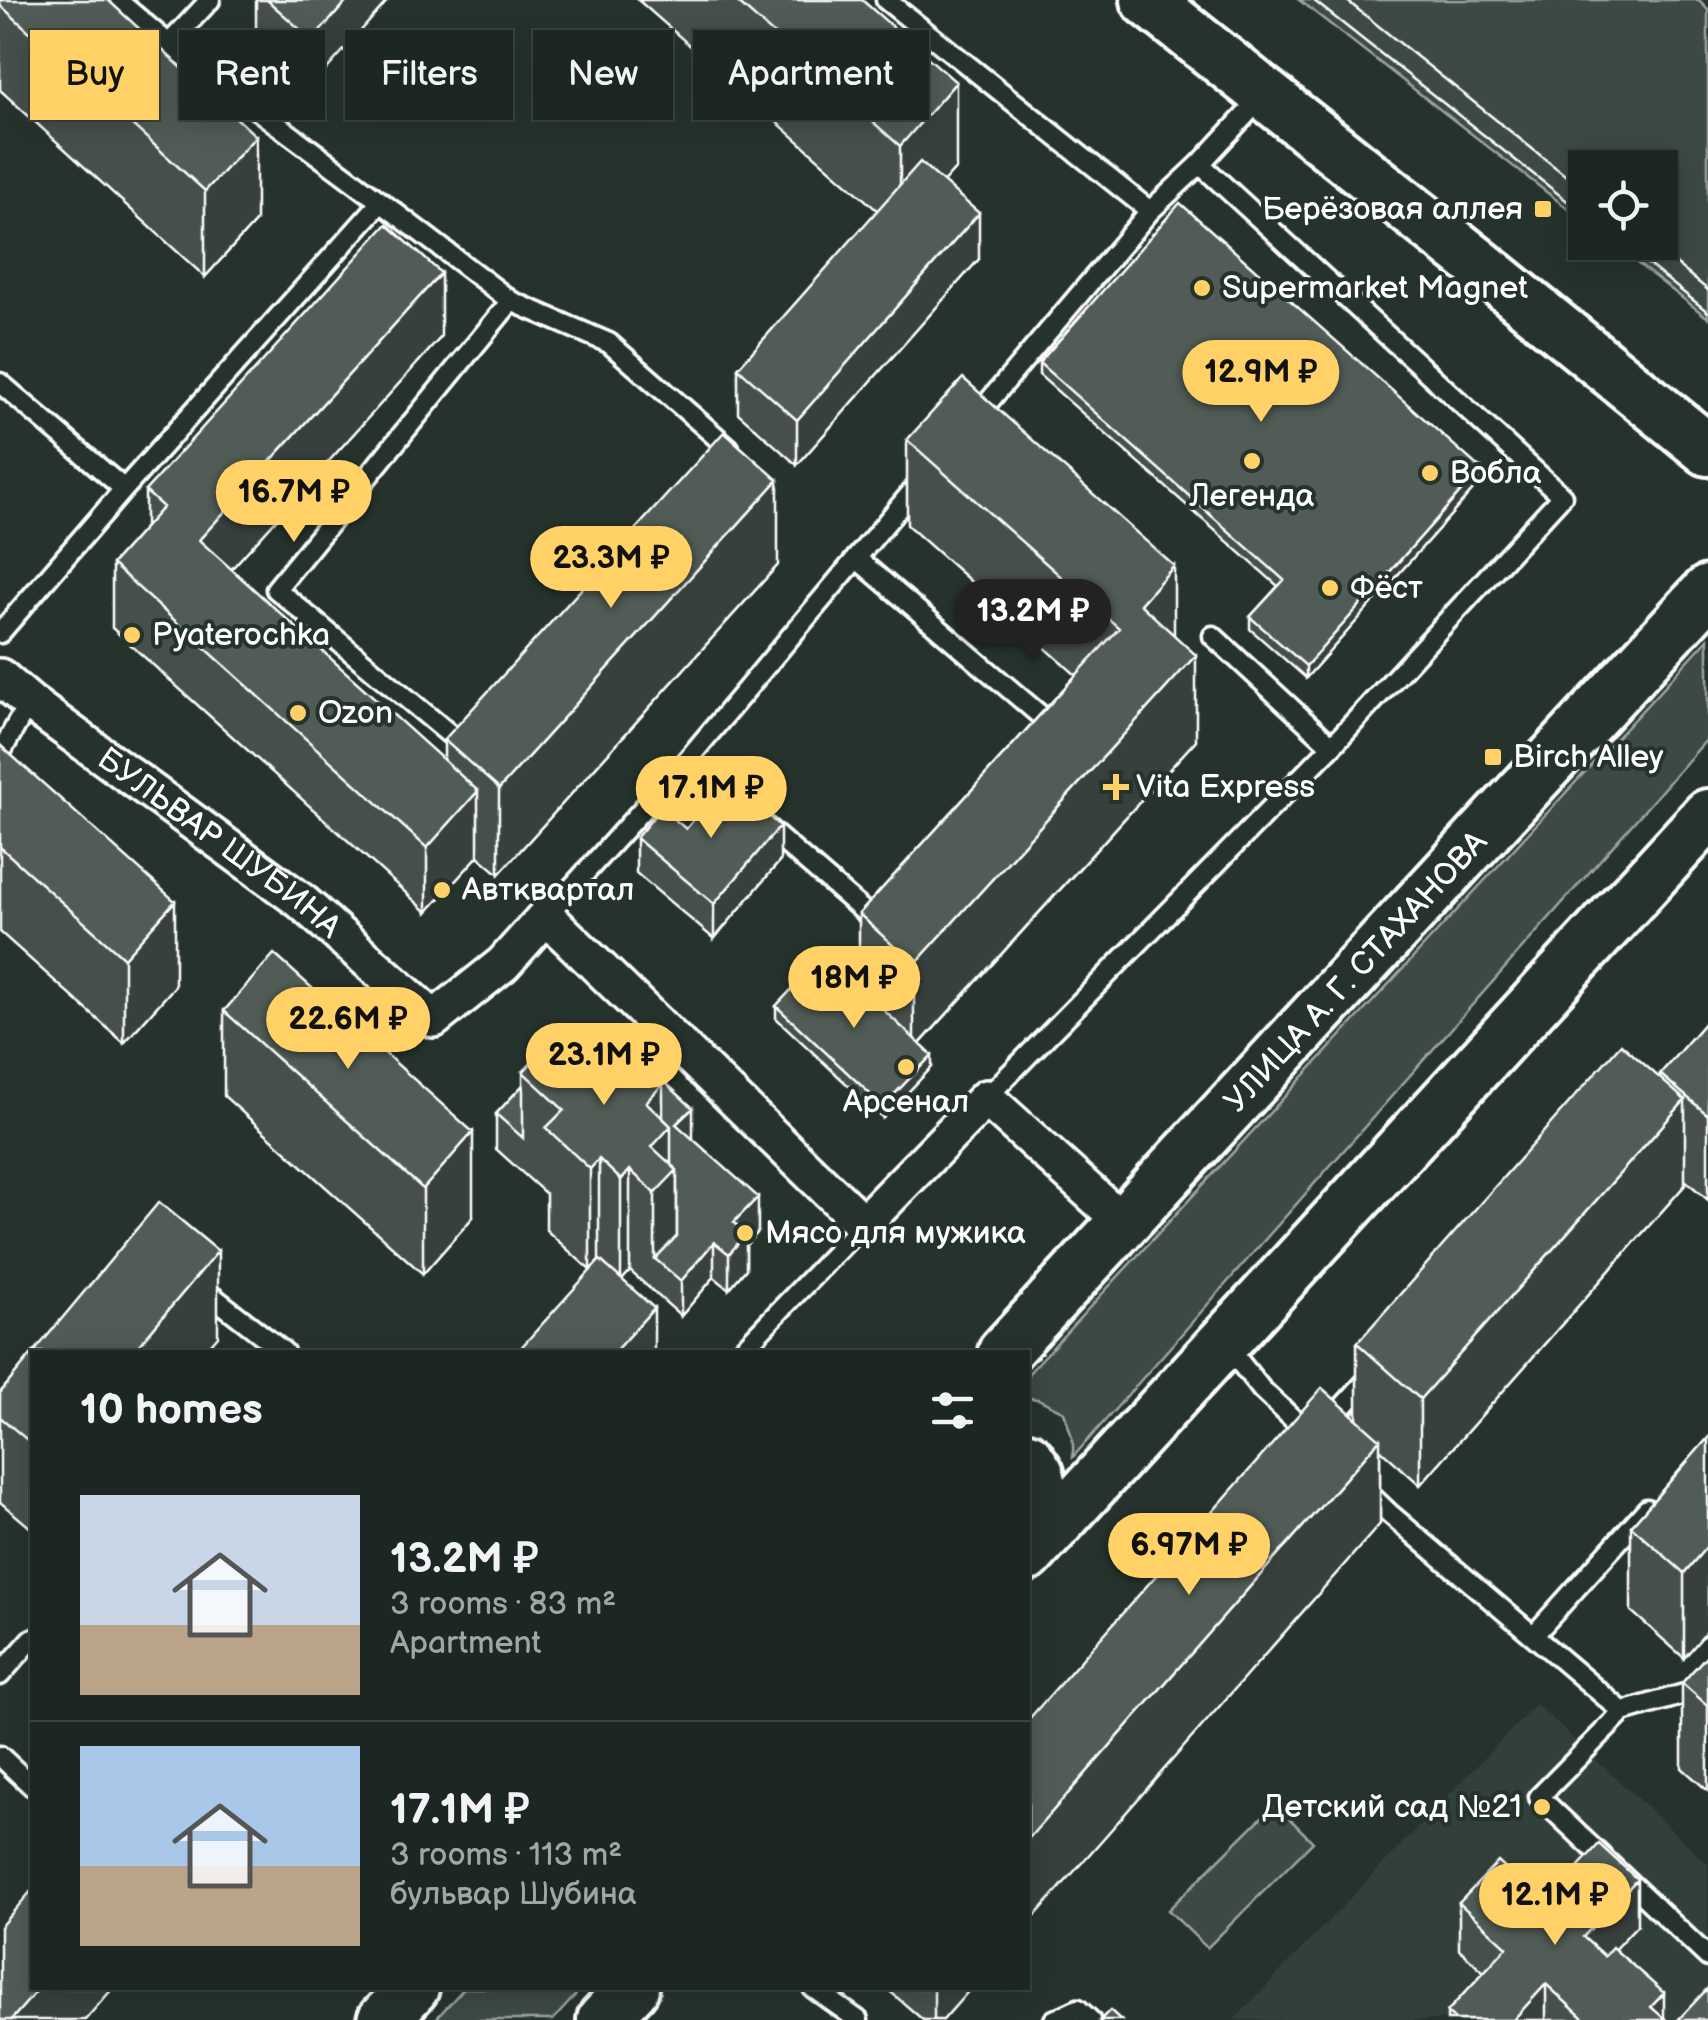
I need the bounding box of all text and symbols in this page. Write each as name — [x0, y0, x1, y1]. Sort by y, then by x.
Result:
chip: Buy — [30, 30, 159, 120]
chip: Rent — [179, 30, 325, 120]
chip: Filters — [345, 30, 513, 120]
chip: New — [533, 30, 673, 120]
chip: Apartment — [693, 30, 929, 120]
map controls — [1568, 150, 1678, 260]
button: locate — [1568, 150, 1678, 260]
place label: Берёзовая аллея — [1262, 190, 1523, 229]
marker: Берёзовая аллея — [1532, 198, 1554, 220]
place label: Supermarket Magnet — [1222, 269, 1528, 308]
marker: Supermarket Magnet — [1191, 277, 1213, 299]
pin: 12.9M ₽ — [1169, 340, 1353, 425]
text: 12.9M ₽ — [1204, 353, 1318, 392]
marker: Легенда — [1241, 450, 1263, 472]
place label: Вобла — [1450, 454, 1542, 493]
pin: 16.7M ₽ — [202, 460, 386, 545]
marker: Вобла — [1419, 462, 1441, 484]
text: 16.7M ₽ — [238, 473, 350, 512]
place label: Легенда — [1189, 477, 1315, 516]
pin: 23.3M ₽ — [519, 526, 703, 611]
text: 23.3M ₽ — [552, 539, 670, 578]
place label: Фёст — [1350, 569, 1423, 608]
marker: Фёст — [1319, 577, 1341, 599]
pin: 13.2M ₽ — [941, 579, 1125, 664]
text: 13.2M ₽ — [976, 592, 1090, 631]
place label: Pyaterochka — [152, 616, 330, 655]
marker: Pyaterochka — [121, 624, 143, 646]
place label: Ozon — [318, 694, 393, 733]
marker: Ozon — [287, 702, 309, 724]
place label: Birch Alley — [1513, 738, 1664, 777]
street label: БУЛЬВАР ШУБИНА — [90, 739, 349, 947]
marker: Birch Alley — [1482, 746, 1504, 768]
pin: 17.1M ₽ — [619, 756, 803, 841]
place label: Vita Express — [1136, 768, 1315, 807]
text: 17.1M ₽ — [658, 769, 764, 808]
marker: Vita Express — [1105, 776, 1127, 798]
street label: УЛИЦА А. Г. СТАХАНОВА — [1216, 823, 1496, 1121]
place label: Автквартал — [461, 871, 634, 910]
marker: Автквартал — [431, 879, 453, 901]
pin: 18M ₽ — [784, 946, 924, 1031]
text: 18M ₽ — [810, 959, 898, 998]
pin: 22.6M ₽ — [256, 987, 440, 1072]
text: 22.6M ₽ — [288, 1000, 408, 1039]
pin: 23.1M ₽ — [512, 1023, 696, 1108]
text: 23.1M ₽ — [548, 1036, 660, 1075]
marker: Арсенал — [895, 1056, 917, 1078]
place label: Арсенал — [842, 1083, 969, 1122]
place label: Мясо для мужика — [765, 1214, 1026, 1253]
marker: Мясо для мужика — [734, 1222, 756, 1244]
icon: filters — [925, 1383, 980, 1438]
text: 10 homes — [80, 1385, 263, 1436]
pin: 6.97M ₽ — [1097, 1513, 1281, 1598]
text: 6.97M ₽ — [1130, 1526, 1248, 1565]
text: 13.2M ₽ — [390, 1534, 539, 1585]
icon: home — [160, 1535, 280, 1655]
text: 3 rooms · 83 m² — [390, 1585, 616, 1624]
text: Apartment — [390, 1624, 541, 1663]
text: 17.1M ₽ — [390, 1785, 530, 1836]
icon: home — [160, 1786, 280, 1906]
place label: Детский сад №21 — [1262, 1788, 1522, 1827]
marker: Детский сад №21 — [1531, 1796, 1553, 1818]
text: 3 rooms · 113 m² — [390, 1836, 622, 1875]
pin: 12.1M ₽ — [1463, 1863, 1647, 1948]
text: бульвар Шубина — [390, 1875, 637, 1914]
text: 12.1M ₽ — [1501, 1876, 1609, 1915]

